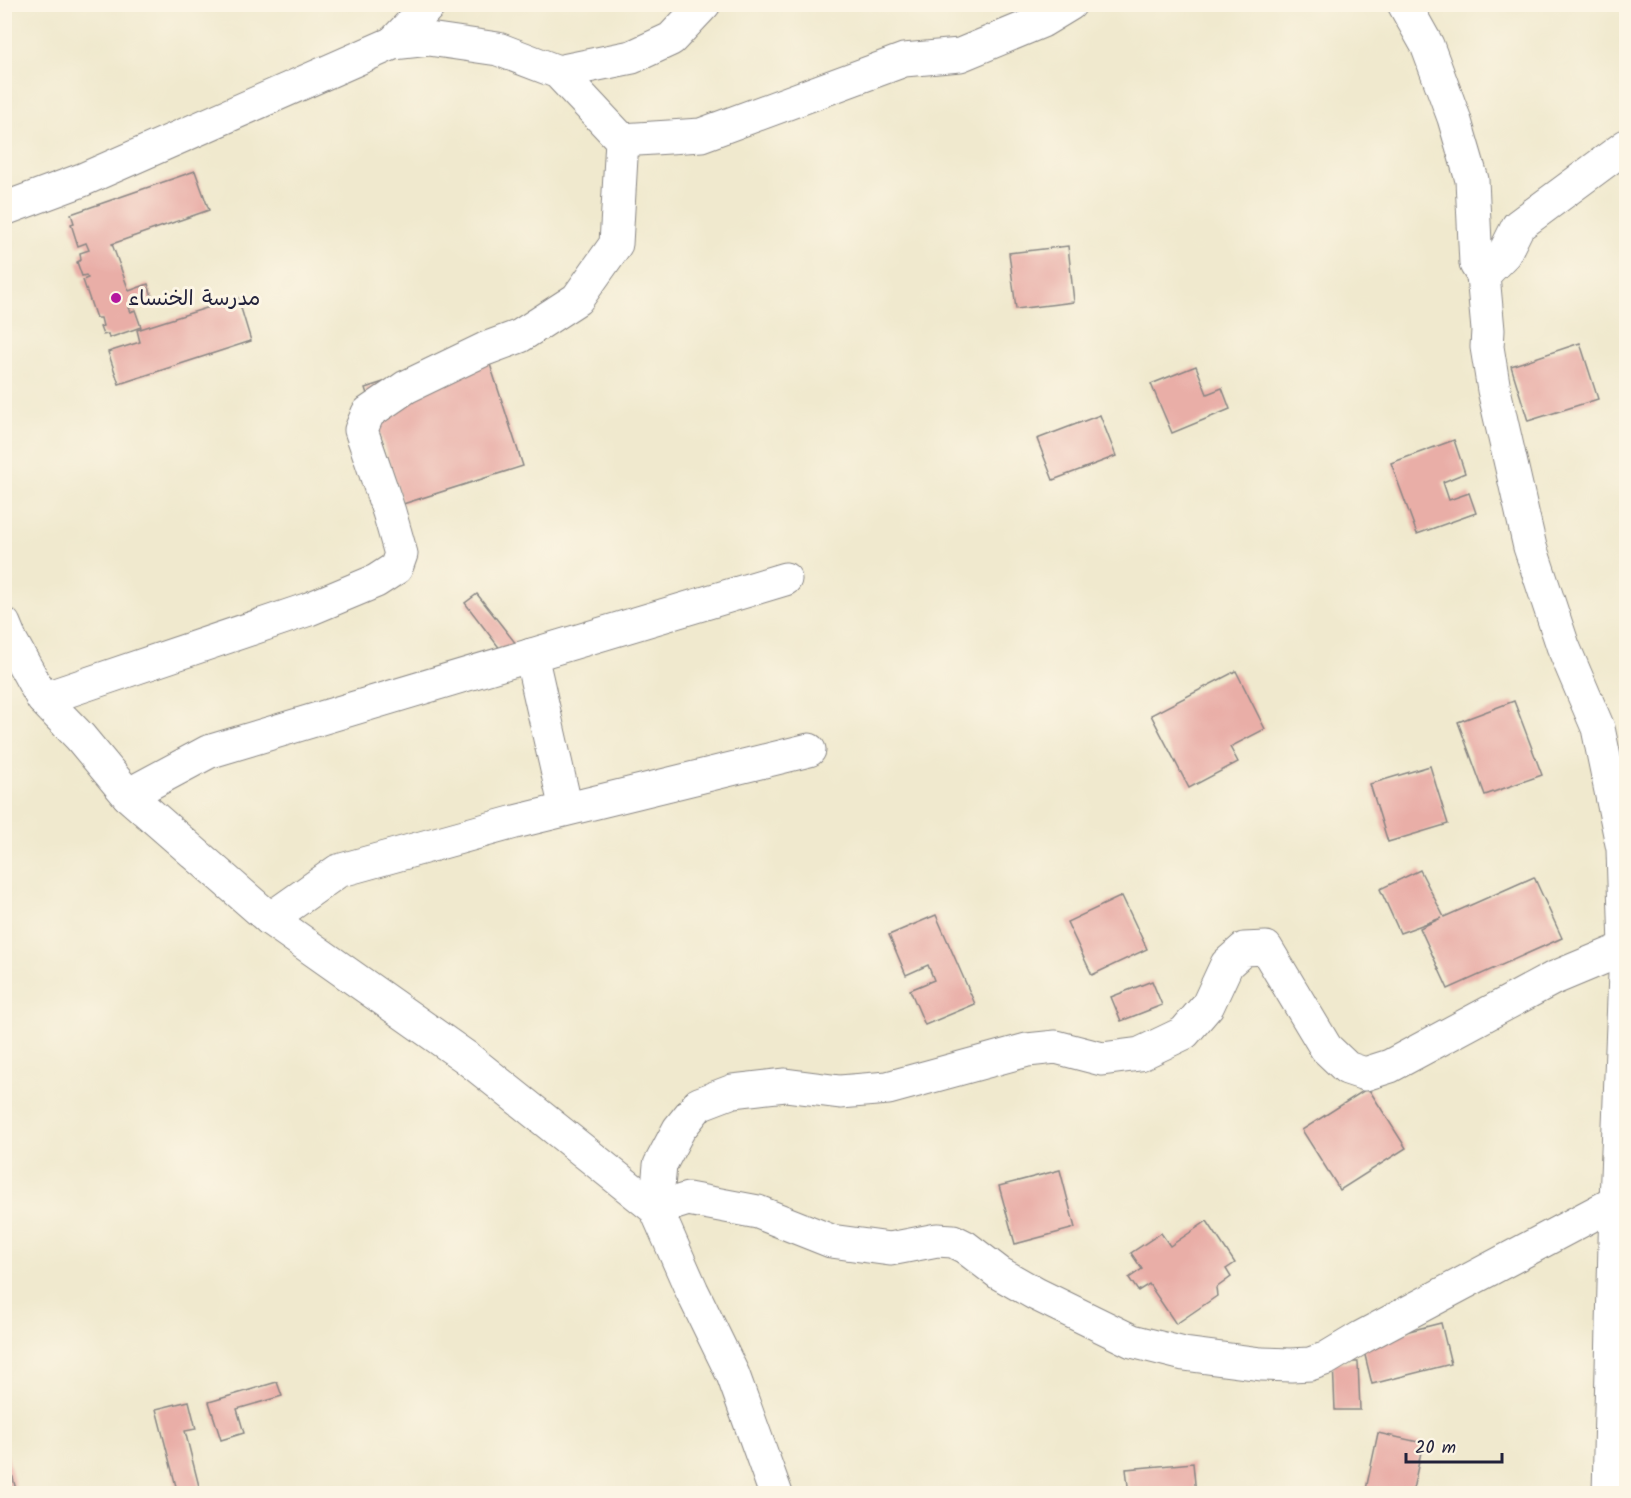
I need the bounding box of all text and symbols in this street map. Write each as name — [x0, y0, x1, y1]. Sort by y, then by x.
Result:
place label: مدرسة الخنساء — [128, 283, 261, 316]
marker: مدرسة الخنساء — [109, 291, 123, 305]
scale bar — [1406, 1426, 1502, 1464]
text: 20 m — [1415, 1434, 1456, 1463]

